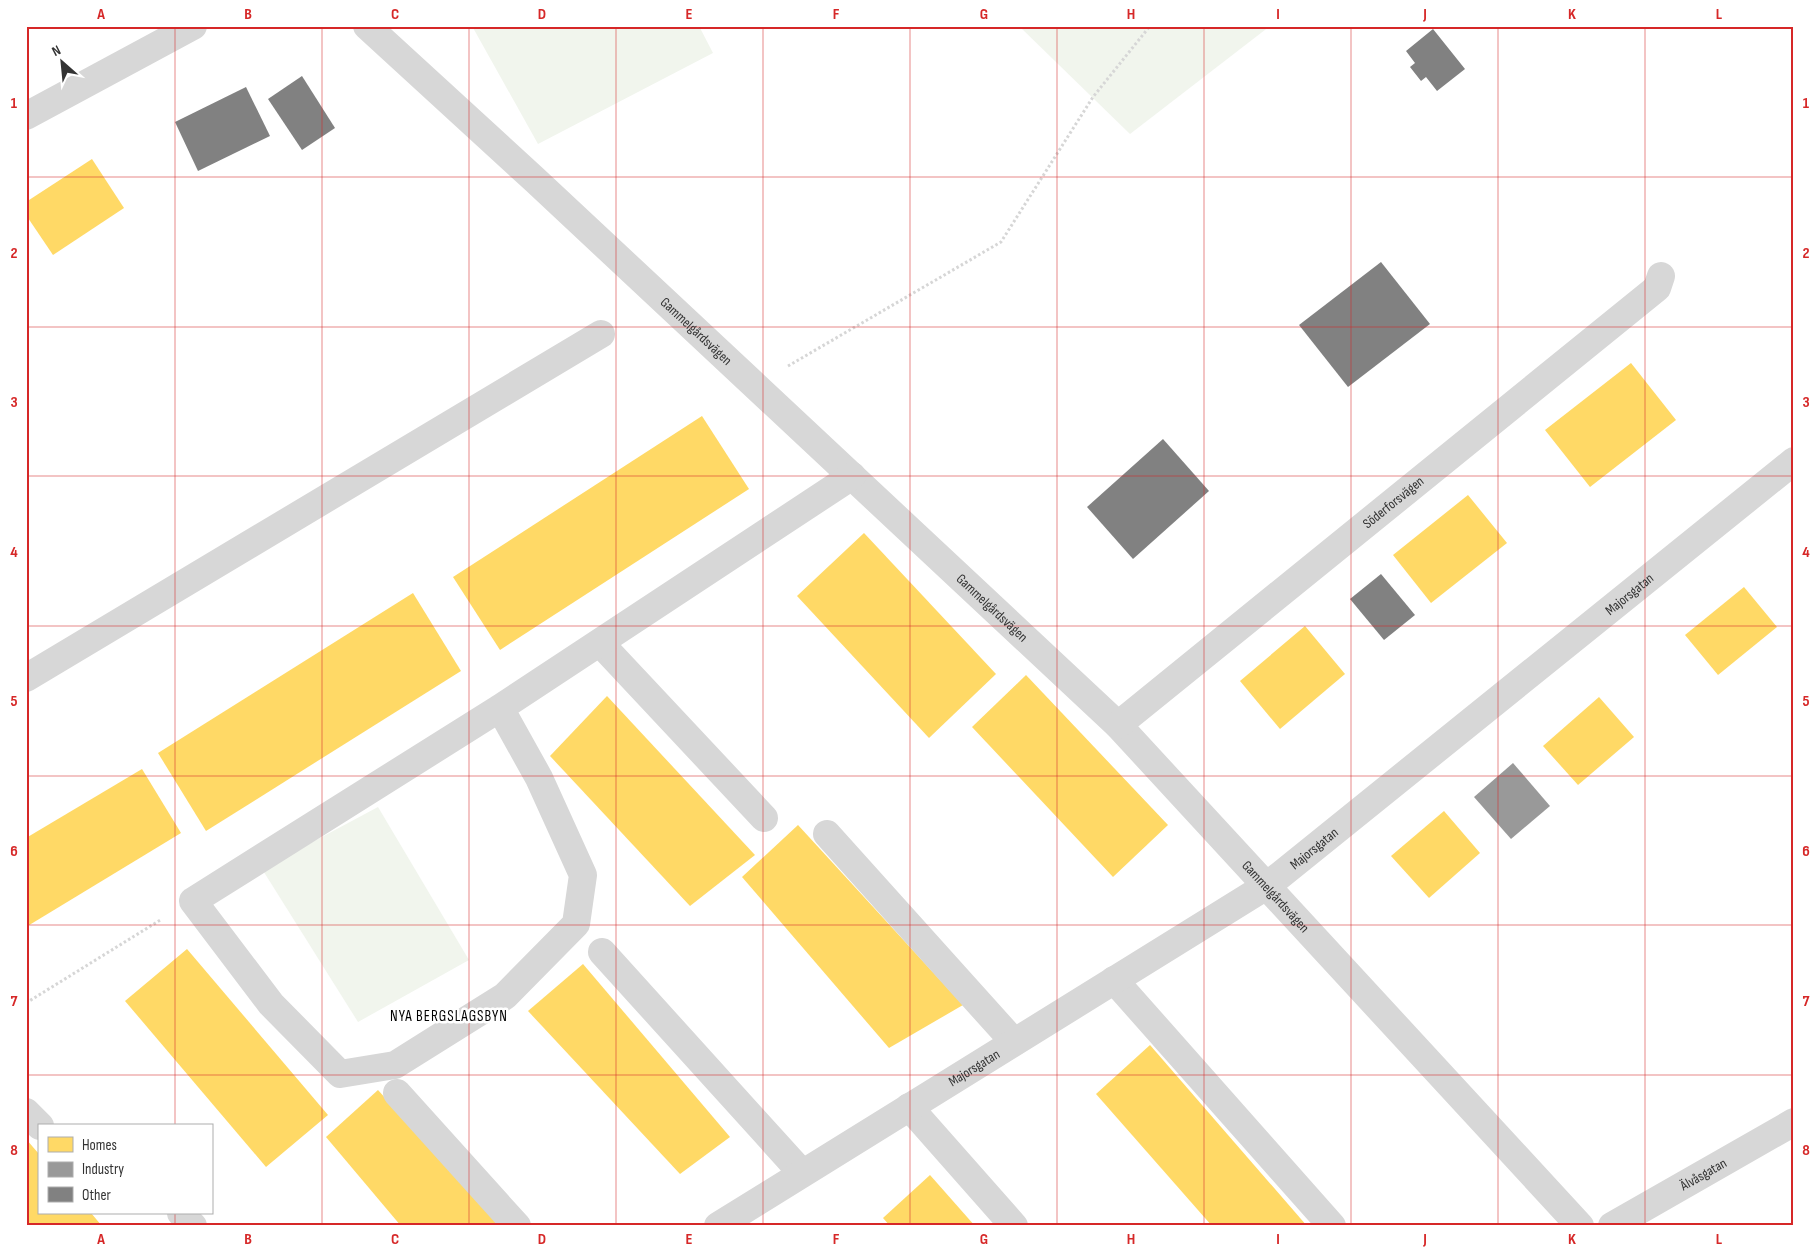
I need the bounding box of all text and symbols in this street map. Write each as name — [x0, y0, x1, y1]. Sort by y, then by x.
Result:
text: A — [96, 5, 105, 24]
text: B — [244, 5, 252, 24]
text: C — [391, 5, 399, 24]
text: D — [538, 5, 546, 24]
text: E — [686, 5, 693, 24]
text: F — [833, 5, 840, 24]
text: G — [980, 5, 988, 24]
text: H — [1127, 5, 1135, 24]
text: I — [1276, 5, 1280, 24]
text: J — [1422, 5, 1427, 24]
text: K — [1568, 5, 1576, 24]
text: L — [1716, 5, 1723, 24]
north arrow — [38, 38, 88, 88]
text: N — [49, 42, 64, 60]
text: 1 — [11, 94, 18, 113]
text: 1 — [1803, 94, 1810, 113]
text: 2 — [10, 244, 18, 263]
text: 2 — [1802, 244, 1810, 263]
street label: Gammelgårdsvägen — [657, 293, 736, 369]
text: 3 — [10, 393, 18, 412]
text: 3 — [1802, 393, 1810, 412]
street label: Söderforsvägen — [1359, 472, 1427, 532]
text: 4 — [10, 543, 18, 562]
text: 4 — [1802, 543, 1810, 562]
street label: Majorsgatan — [1602, 569, 1657, 618]
street label: Gammelgårdsvägen — [953, 570, 1032, 645]
text: 5 — [10, 692, 18, 711]
text: 5 — [1802, 692, 1810, 711]
street label: Majorsgatan — [1286, 823, 1341, 873]
text: 6 — [10, 842, 18, 861]
text: 6 — [1802, 842, 1810, 861]
street label: Gammelgårdsvägen — [1239, 857, 1313, 936]
text: 7 — [11, 992, 18, 1011]
text: 7 — [1803, 992, 1810, 1011]
district label: NYA BERGSLAGSBYN — [390, 1007, 508, 1026]
street label: Majorsgatan — [945, 1045, 1003, 1090]
legend — [38, 1124, 212, 1214]
text: Homes — [82, 1136, 117, 1155]
text: 8 — [10, 1141, 18, 1160]
text: 8 — [1802, 1141, 1810, 1160]
street label: Älvåsgatan — [1676, 1154, 1729, 1194]
text: Industry — [82, 1160, 124, 1179]
text: Other — [82, 1186, 111, 1205]
text: A — [96, 1230, 105, 1249]
text: B — [244, 1230, 252, 1249]
text: C — [391, 1230, 399, 1249]
text: D — [538, 1230, 546, 1249]
text: E — [686, 1230, 693, 1249]
text: F — [833, 1230, 840, 1249]
text: G — [980, 1230, 988, 1249]
text: H — [1127, 1230, 1135, 1249]
text: I — [1276, 1230, 1280, 1249]
text: J — [1422, 1230, 1427, 1249]
text: K — [1568, 1230, 1576, 1249]
text: L — [1716, 1230, 1723, 1249]

